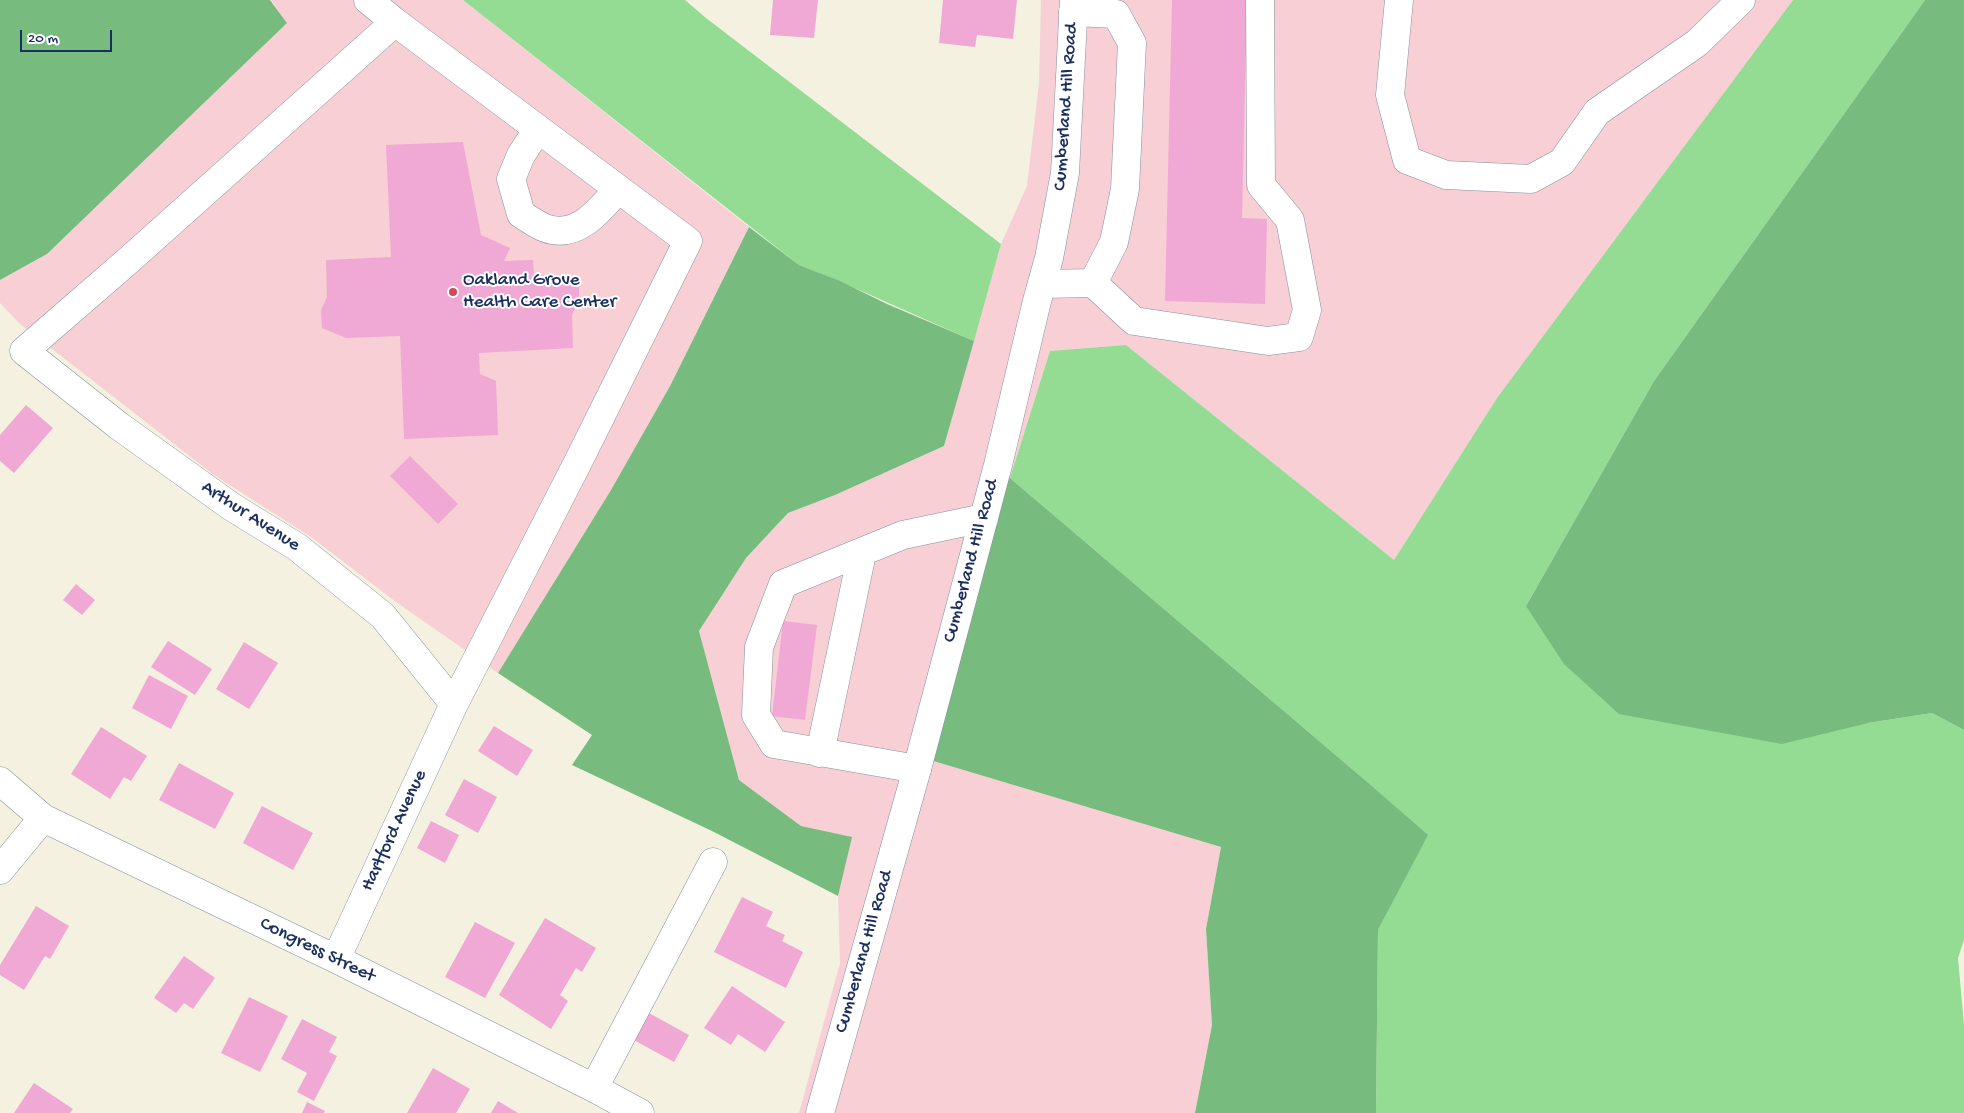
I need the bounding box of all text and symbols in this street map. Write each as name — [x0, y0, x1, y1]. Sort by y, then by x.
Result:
scale bar — [22, 20, 115, 52]
street label: Cumberland Hill Road — [1050, 22, 1084, 192]
text: 20 m — [28, 30, 58, 48]
place label: Oakland Grove Health Care Center — [463, 270, 616, 314]
marker: Oakland Grove Health Care Center — [447, 286, 459, 298]
street label: Arthur Avenue — [196, 477, 304, 557]
street label: Cumberland Hill Road — [939, 477, 1005, 645]
street label: Hartford Avenue — [357, 767, 433, 895]
street label: Cumberland Hill Road — [831, 868, 899, 1036]
street label: Congress Street — [256, 913, 378, 989]

